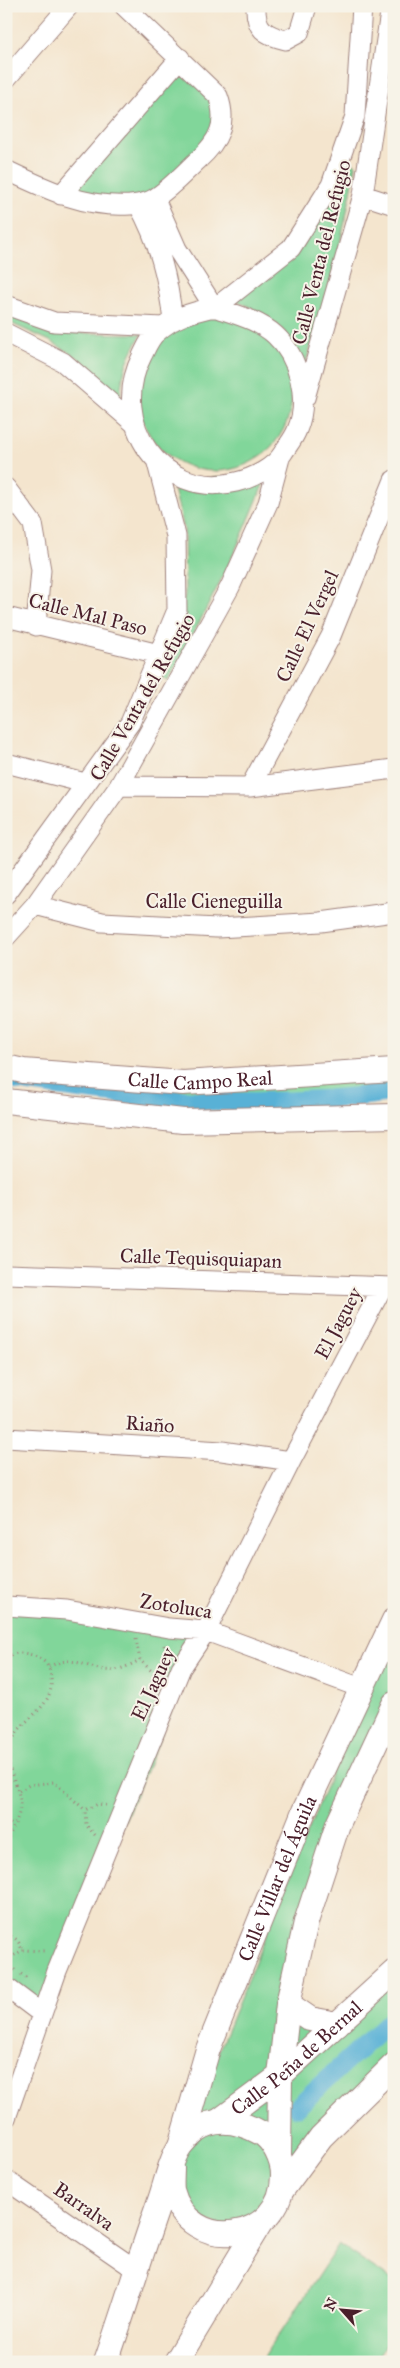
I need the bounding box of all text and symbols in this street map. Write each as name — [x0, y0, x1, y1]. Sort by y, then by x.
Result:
street label: Calle Venta del Refugio — [286, 157, 357, 347]
street label: Calle El Vergel — [271, 566, 345, 686]
street label: Calle Mal Paso — [26, 588, 150, 640]
street label: Calle Venta del Refugio — [84, 609, 201, 786]
street label: Calle Cieneguilla — [146, 889, 283, 914]
street label: Calle Campo Real — [127, 1065, 274, 1095]
street label: Calle Tequisquiapan — [119, 1243, 283, 1274]
street label: El Jaguey — [309, 1282, 368, 1363]
street label: Riaño — [125, 1410, 175, 1438]
street label: Zotoluca — [138, 1588, 214, 1624]
street label: El Jaguey — [126, 1643, 182, 1725]
street label: Calle Villar del Águila — [233, 1791, 322, 1965]
street label: Calle Peña de Bernal — [226, 1995, 367, 2120]
street label: Barralva — [49, 2177, 119, 2236]
north arrow — [318, 2286, 368, 2336]
text: N — [321, 2295, 341, 2313]

